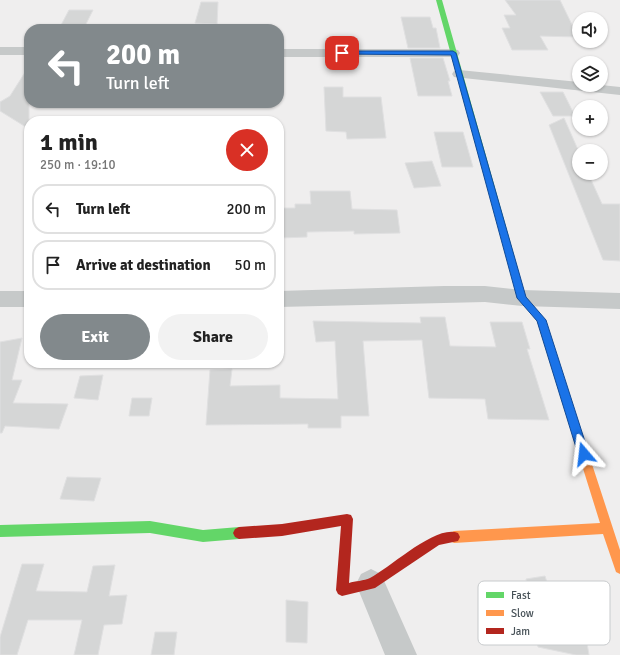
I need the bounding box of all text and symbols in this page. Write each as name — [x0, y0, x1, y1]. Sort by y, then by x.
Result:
map controls — [572, 12, 608, 180]
button: sound — [572, 12, 608, 48]
pin — [325, 36, 359, 70]
text: 200 m — [106, 38, 180, 72]
icon: left — [40, 40, 92, 92]
icon: arrive — [331, 42, 353, 64]
button: layers — [572, 56, 608, 92]
text: Turn left — [106, 72, 169, 94]
button: + — [572, 100, 608, 136]
text: 1 min — [40, 127, 98, 157]
button: close — [226, 129, 268, 171]
button: − — [572, 144, 608, 180]
text: 250 m · 19:10 — [40, 157, 116, 173]
icon: left — [42, 198, 64, 220]
text: Turn left — [76, 200, 130, 218]
text: 200 m — [226, 200, 266, 218]
icon: arrive — [42, 254, 64, 276]
text: Arrive at destination — [76, 256, 211, 274]
text: 50 m — [235, 256, 266, 274]
button: Exit — [40, 314, 150, 360]
button: Share — [158, 314, 268, 360]
position arrow — [563, 433, 605, 475]
legend — [478, 581, 610, 645]
text: Fast — [511, 589, 531, 602]
text: Slow — [511, 607, 534, 620]
text: Jam — [511, 625, 530, 638]

